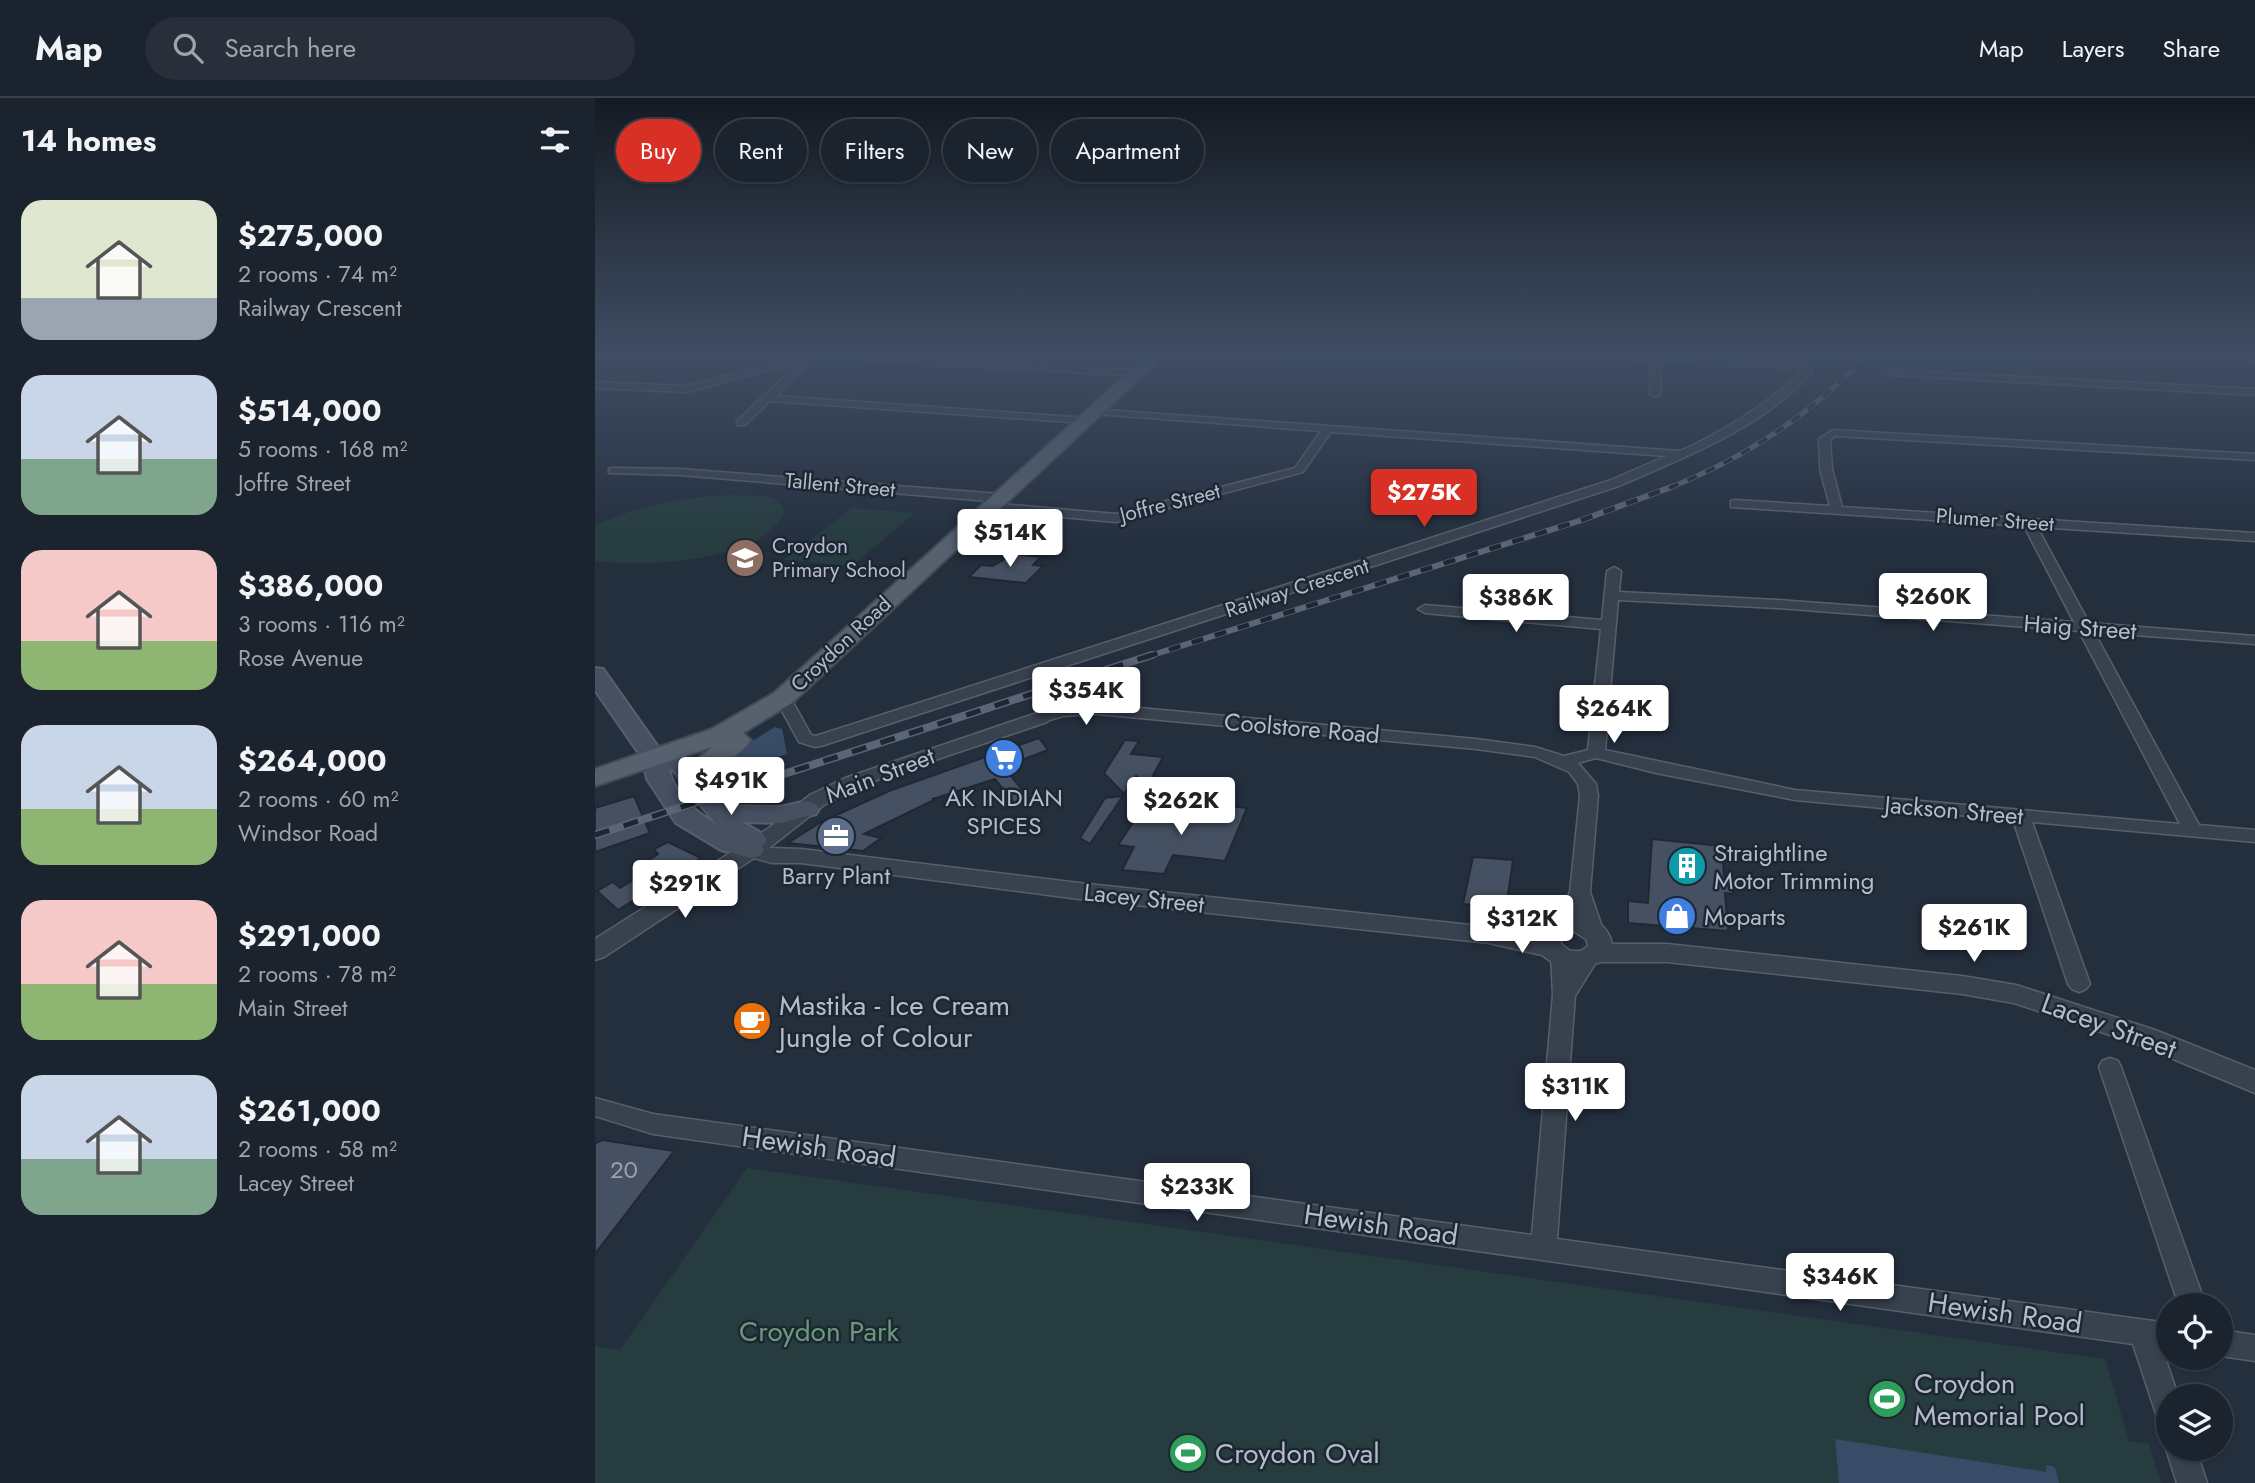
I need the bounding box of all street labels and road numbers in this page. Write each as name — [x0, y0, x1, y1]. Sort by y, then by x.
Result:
street label: Tallent Street — [784, 465, 896, 505]
street label: Joffre Street — [1114, 476, 1223, 531]
street label: Plumer Street — [1935, 501, 2055, 539]
street label: Railway Crescent — [1221, 551, 1373, 625]
street label: Croydon Road — [784, 589, 898, 699]
street label: Haig Street — [2022, 606, 2138, 648]
street label: Coolstore Road — [1223, 704, 1381, 752]
street label: Main Street — [820, 738, 940, 812]
street label: Jackson Street — [1880, 786, 2025, 834]
street label: Lacey Street — [1082, 874, 1206, 922]
street label: Lacey Street — [2036, 983, 2183, 1069]
street label: Hewish Road — [739, 1116, 899, 1178]
street label: Hewish Road — [1301, 1194, 1461, 1256]
street label: Hewish Road — [1925, 1282, 2085, 1344]

